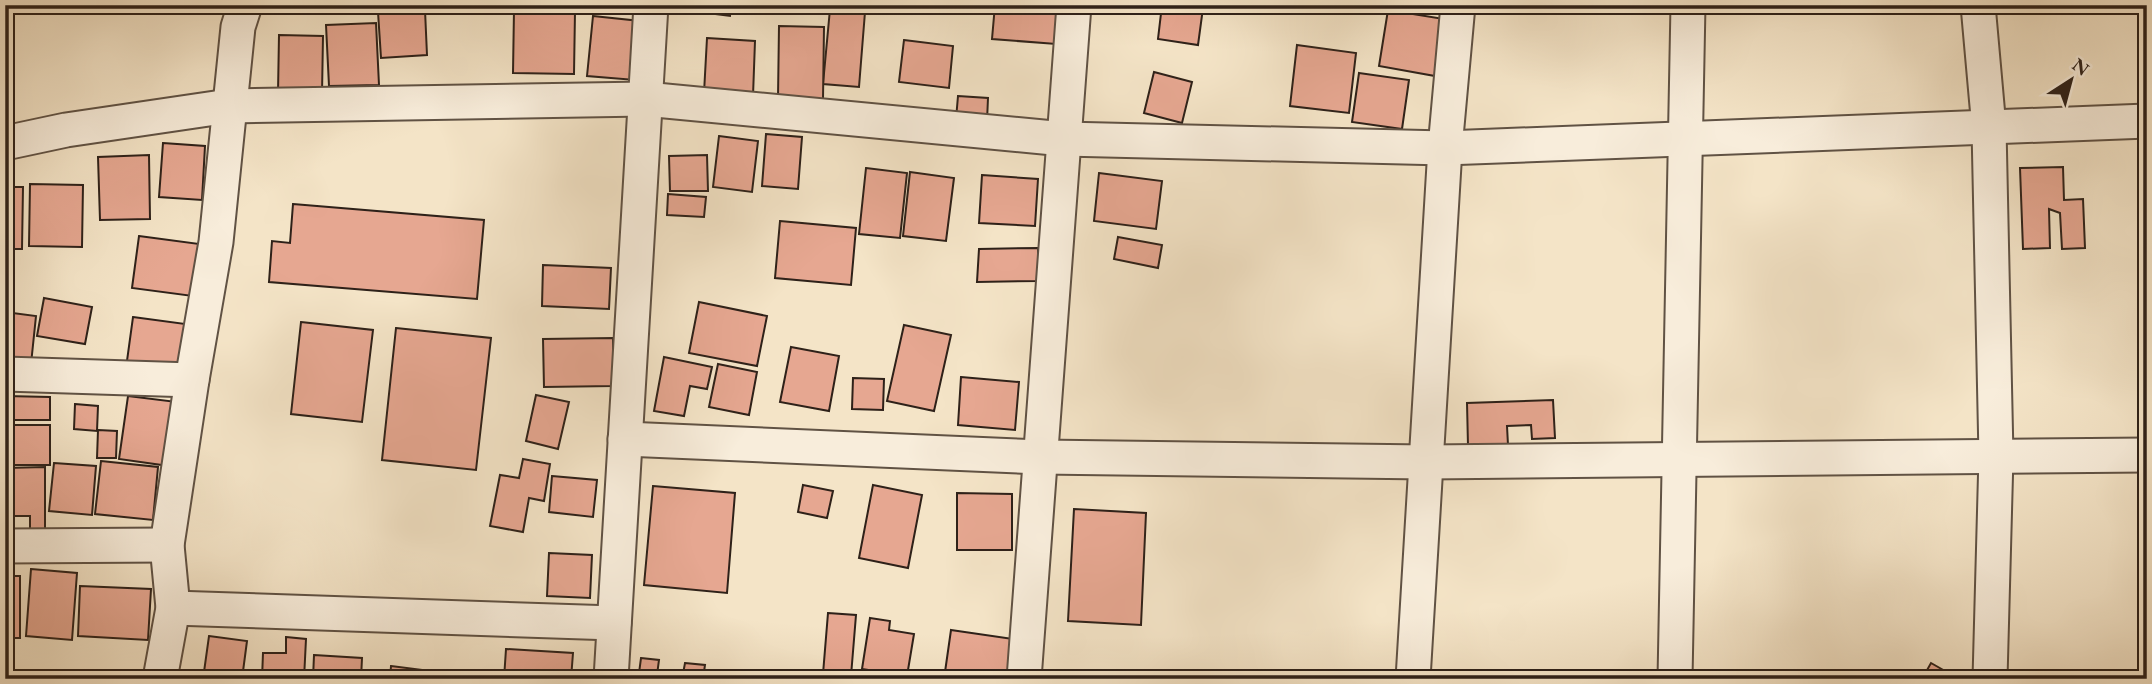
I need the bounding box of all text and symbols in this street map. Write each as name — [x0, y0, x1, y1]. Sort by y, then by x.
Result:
north arrow — [2036, 46, 2106, 116]
text: N — [2067, 52, 2095, 82]

